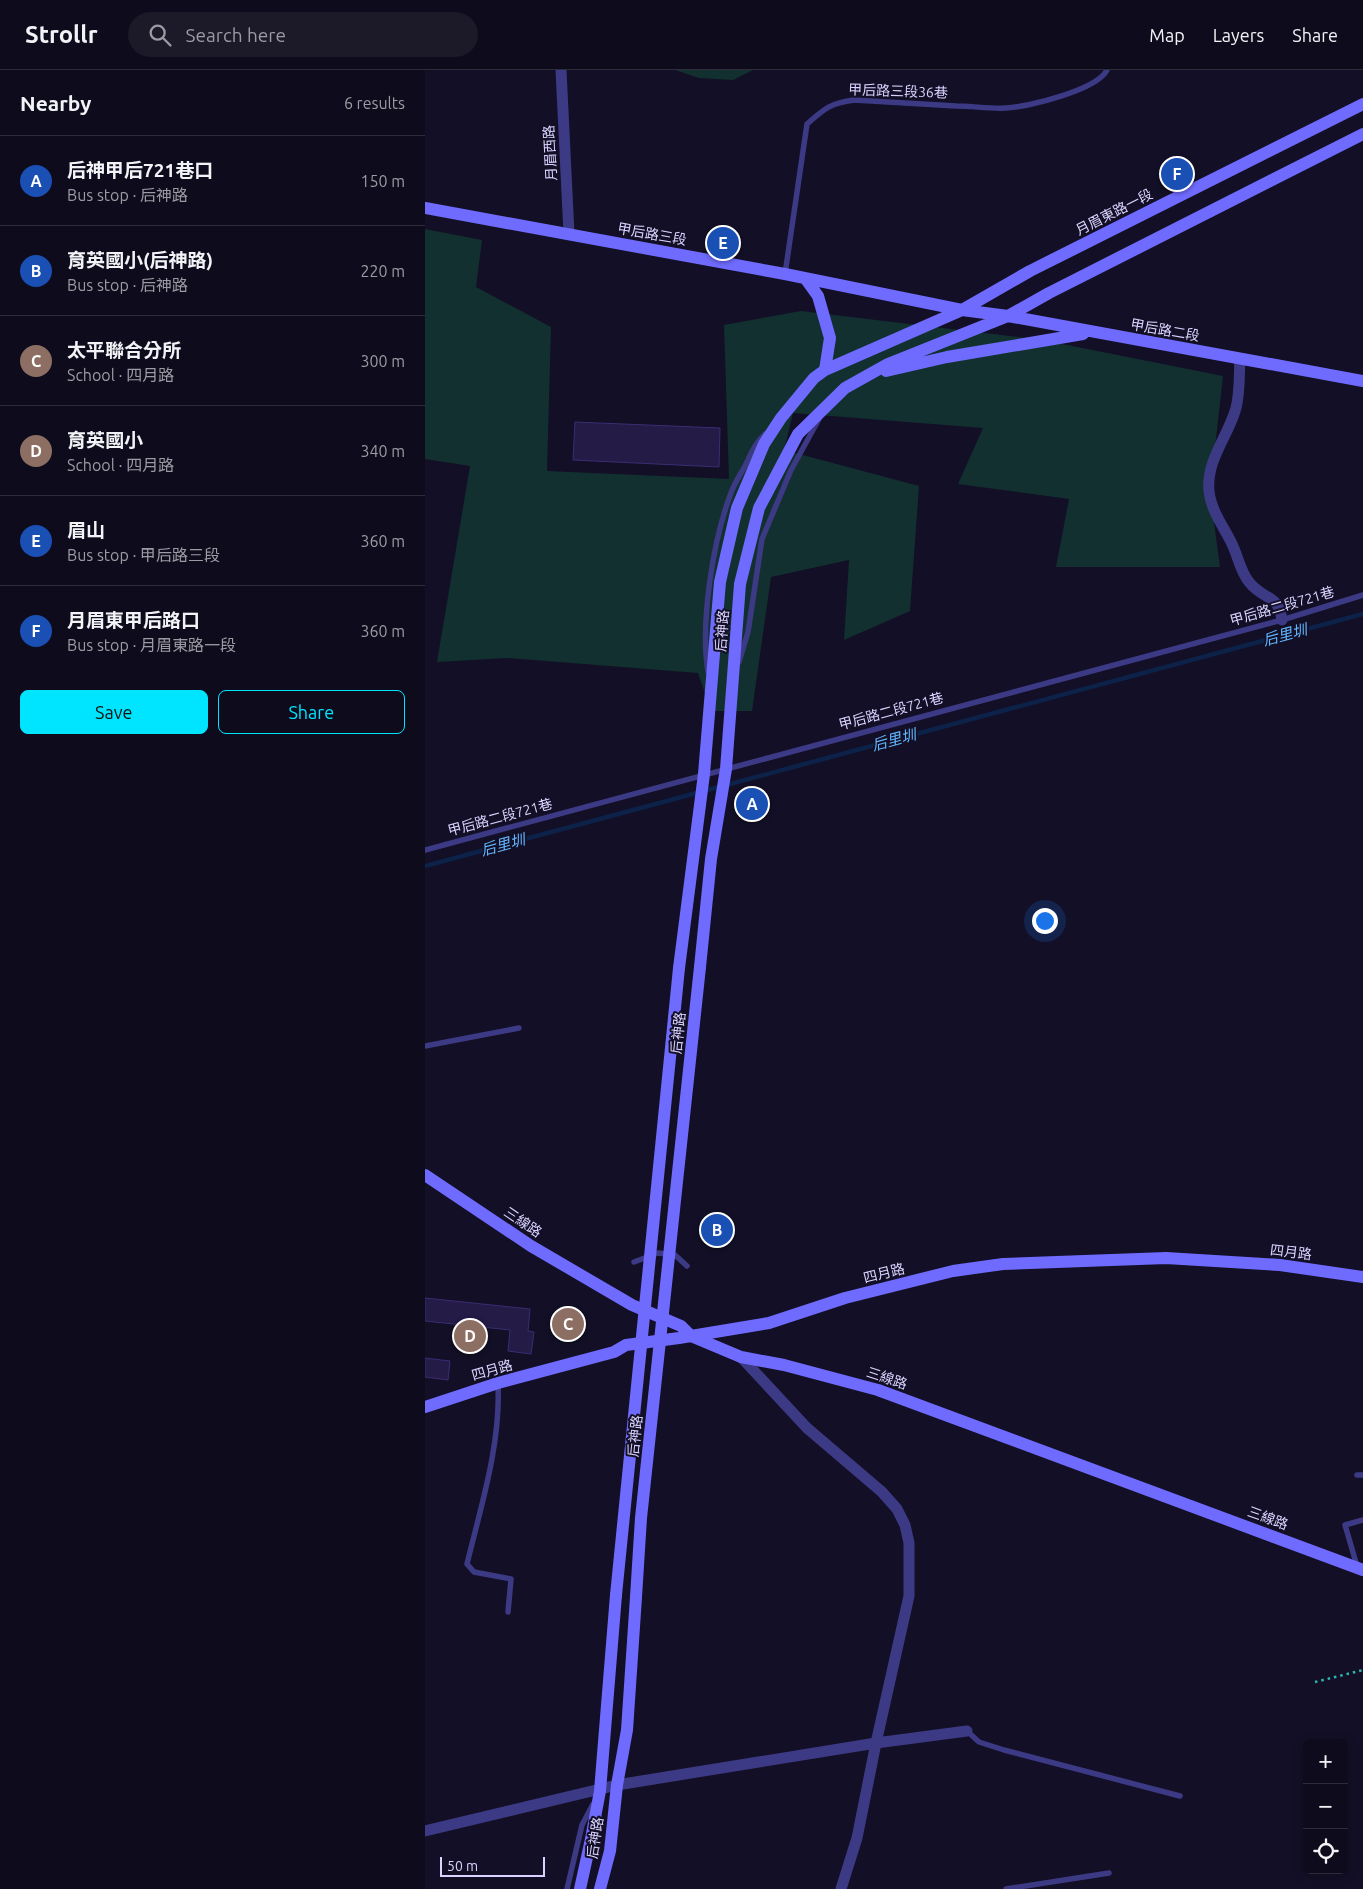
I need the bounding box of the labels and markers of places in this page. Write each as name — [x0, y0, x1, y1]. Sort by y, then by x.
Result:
pin: F — [1161, 155, 1193, 193]
pin: E — [707, 224, 739, 262]
pin: A — [736, 785, 768, 823]
pin: B — [701, 1211, 733, 1249]
pin: C — [552, 1305, 584, 1343]
pin: D — [454, 1317, 486, 1355]

